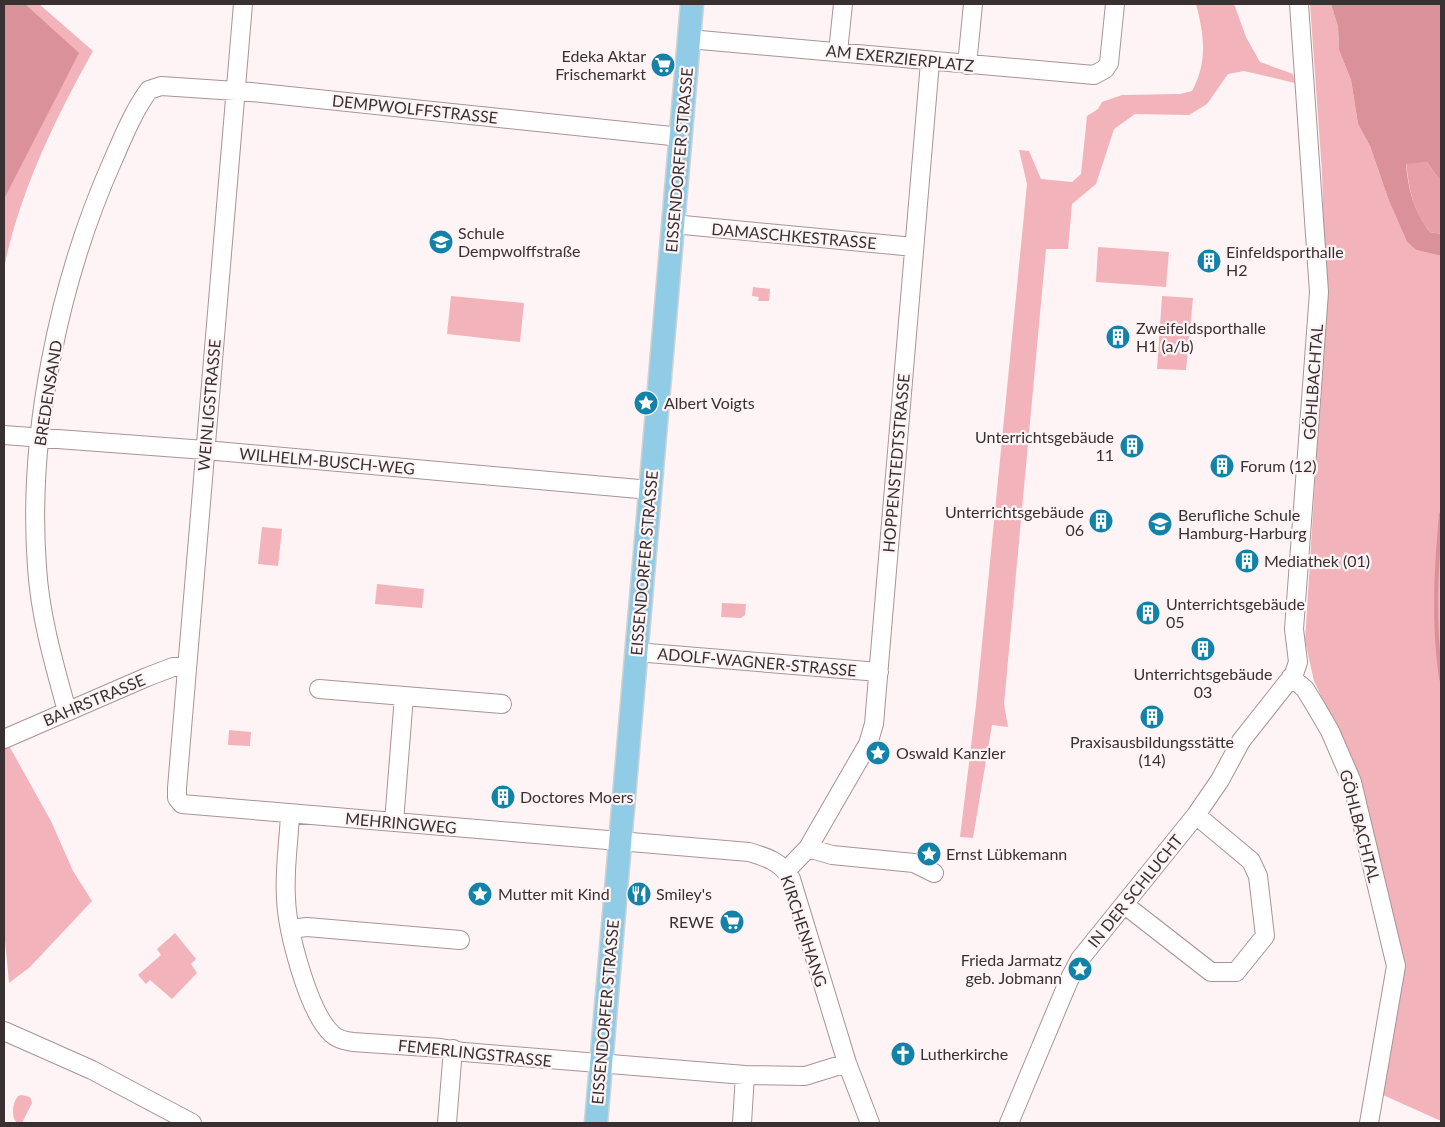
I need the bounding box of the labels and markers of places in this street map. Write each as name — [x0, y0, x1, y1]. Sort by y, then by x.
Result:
place label: Edeka Aktar Frischemarkt — [555, 46, 646, 83]
supermarket icon: Edeka Aktar Frischemarkt — [650, 52, 676, 78]
place label: Schule Dempwolffstraße — [458, 223, 581, 260]
school or university icon: Schule Dempwolffstraße — [428, 229, 454, 255]
place label: Einfeldsporthalle H2 — [1226, 242, 1344, 279]
building icon: Einfeldsporthalle H2 — [1196, 248, 1222, 274]
place label: Zweifeldsporthalle H1 (a/b) — [1136, 318, 1266, 355]
building icon: Zweifeldsporthalle H1 (a/b) — [1105, 324, 1131, 350]
place icon: Albert Voigts — [633, 390, 659, 416]
place label: Albert Voigts — [664, 393, 755, 412]
place label: Unterrichtsgebäude 11 — [975, 427, 1114, 464]
building icon: Unterrichtsgebäude 11 — [1119, 433, 1145, 459]
building icon: Forum (12) — [1209, 453, 1235, 479]
place label: Forum (12) — [1240, 456, 1317, 475]
place label: Unterrichtsgebäude 06 — [945, 502, 1084, 539]
place label: Berufliche Schule Hamburg-Harburg — [1178, 505, 1306, 542]
building icon: Unterrichtsgebäude 06 — [1088, 508, 1114, 534]
school or university icon: Berufliche Schule Hamburg-Harburg — [1147, 511, 1173, 537]
building icon: Mediathek (01) — [1234, 548, 1260, 574]
place label: Mediathek (01) — [1264, 551, 1370, 570]
place label: Unterrichtsgebäude 05 — [1166, 594, 1305, 631]
building icon: Unterrichtsgebäude 05 — [1135, 600, 1161, 626]
building icon: Unterrichtsgebäude 03 — [1190, 636, 1216, 662]
place label: Unterrichtsgebäude 03 — [1134, 664, 1272, 701]
building icon: Praxisausbildungsstätte (14) — [1139, 704, 1165, 730]
place label: Praxisausbildungsstätte (14) — [1070, 732, 1234, 769]
place icon: Oswald Kanzler — [865, 740, 891, 766]
place label: Oswald Kanzler — [896, 743, 1006, 762]
building icon: Doctores Moers — [490, 784, 516, 810]
place label: Doctores Moers — [520, 787, 633, 806]
place icon: Ernst Lübkemann — [916, 841, 942, 867]
place label: Ernst Lübkemann — [946, 844, 1067, 863]
place icon: Mutter mit Kind — [467, 881, 493, 907]
restaurant icon: Smiley's — [626, 881, 652, 907]
place label: Mutter mit Kind — [498, 884, 610, 903]
place label: Smiley's — [656, 884, 712, 903]
supermarket icon: REWE — [719, 909, 745, 935]
place label: REWE — [669, 912, 714, 931]
place label: Frieda Jarmatz geb. Jobmann — [961, 950, 1062, 987]
place icon: Frieda Jarmatz geb. Jobmann — [1067, 956, 1093, 982]
church icon: Lutherkirche — [890, 1041, 916, 1067]
place label: Lutherkirche — [920, 1044, 1008, 1063]

